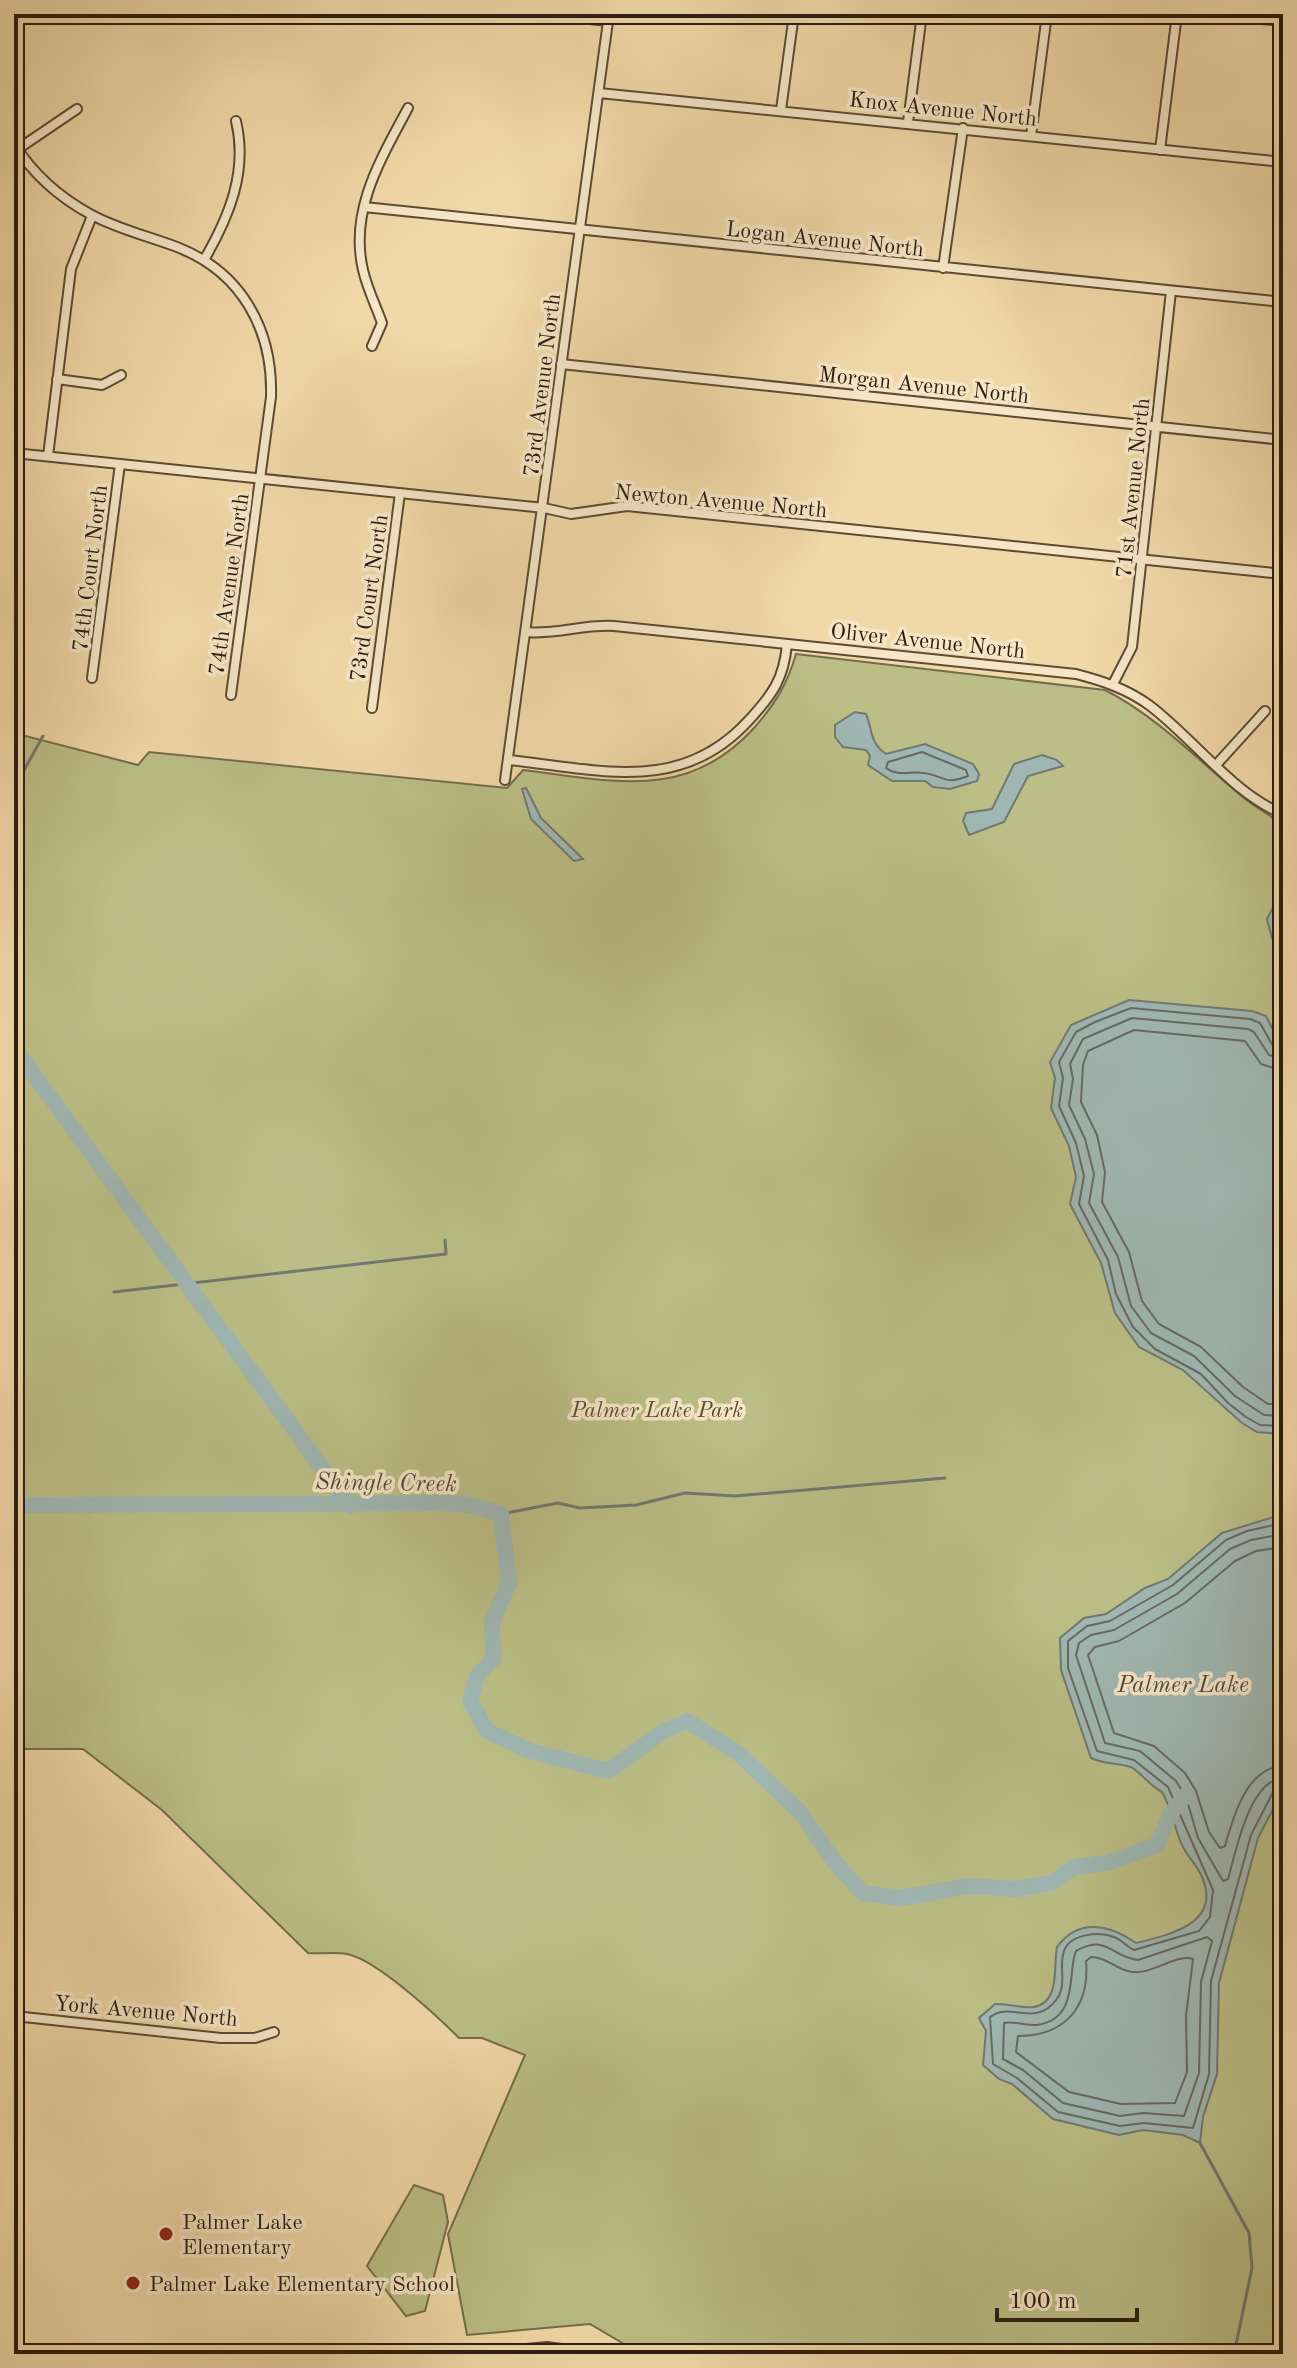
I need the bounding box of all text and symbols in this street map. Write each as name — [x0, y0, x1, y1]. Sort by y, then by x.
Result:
street label: Knox Avenue North — [848, 89, 1038, 131]
street label: Logan Avenue North — [725, 219, 925, 261]
street label: 73rd Avenue North — [521, 292, 565, 478]
street label: Morgan Avenue North — [817, 364, 1030, 408]
street label: 71st Avenue North — [1114, 397, 1154, 580]
street label: Newton Avenue North — [614, 482, 828, 522]
street label: 74th Court North — [70, 483, 112, 653]
street label: 74th Avenue North — [206, 492, 254, 677]
street label: 73rd Court North — [347, 513, 393, 683]
street label: Oliver Avenue North — [829, 621, 1026, 663]
park label: Palmer Lake Park — [570, 1400, 743, 1422]
water label: Shingle Creek — [315, 1471, 457, 1497]
water label: Palmer Lake — [1116, 1674, 1249, 1698]
street label: York Avenue North — [53, 1993, 239, 2031]
place label: Palmer Lake Elementary — [182, 2212, 303, 2259]
marker: Palmer Lake Elementary — [157, 2225, 175, 2243]
scale bar — [997, 2272, 1137, 2322]
marker: Palmer Lake Elementary School — [124, 2274, 142, 2292]
place label: Palmer Lake Elementary School — [149, 2274, 455, 2296]
text: 100 m — [1009, 2290, 1077, 2314]

